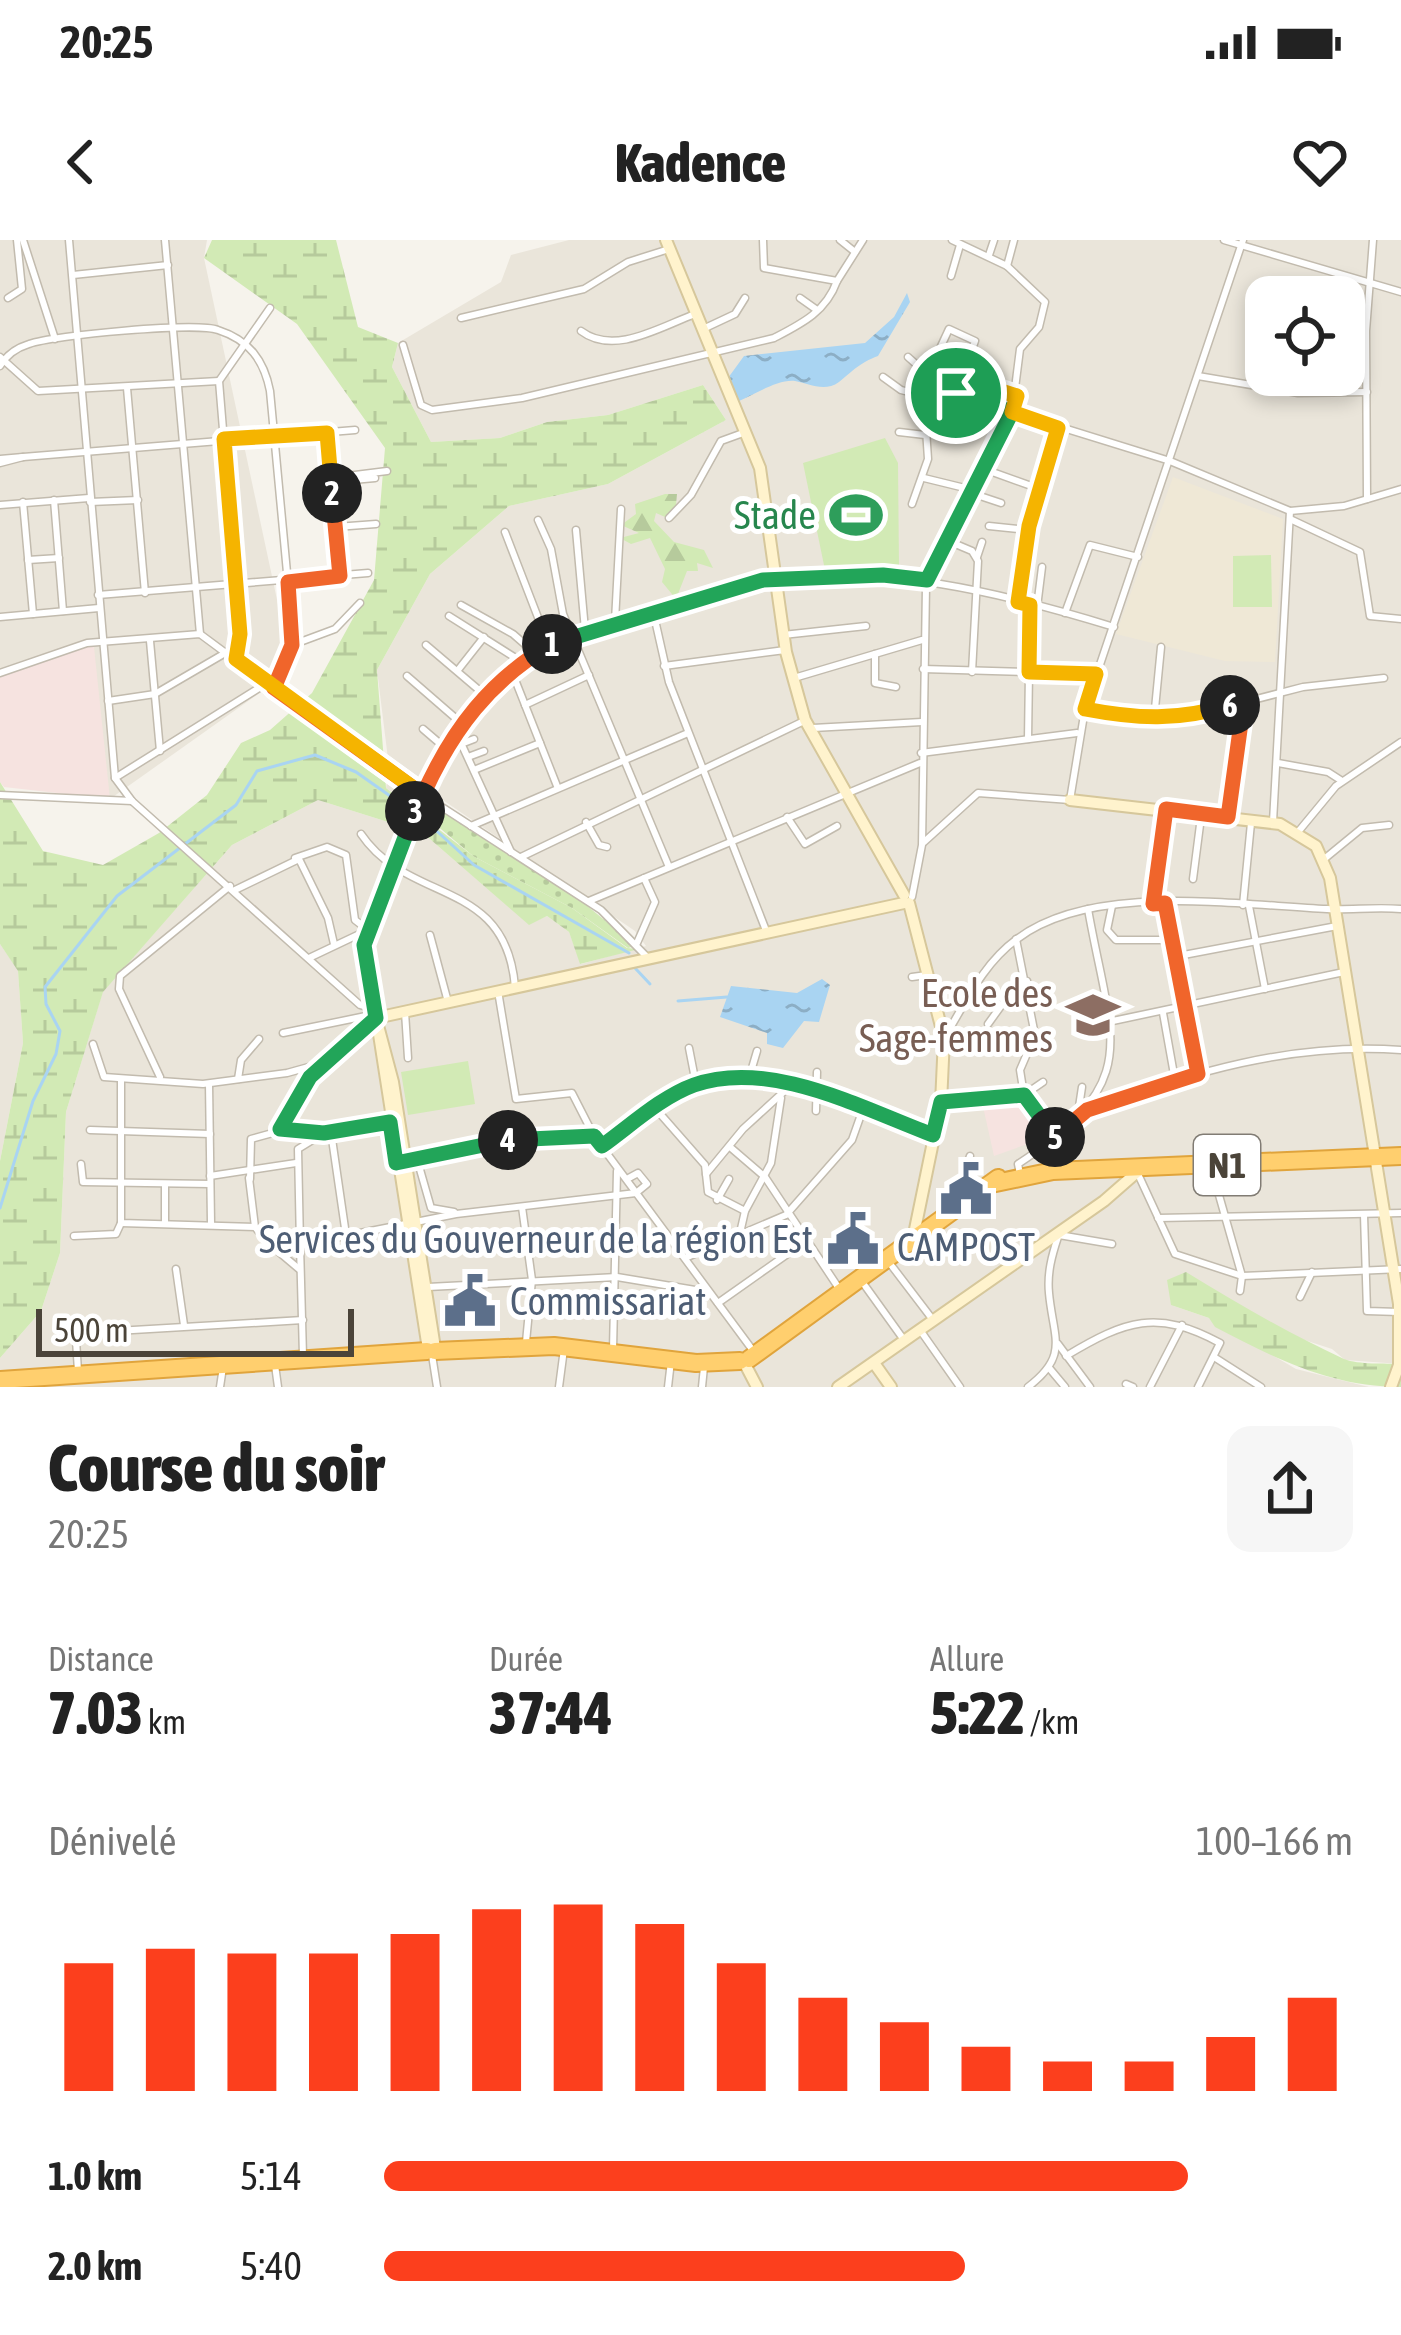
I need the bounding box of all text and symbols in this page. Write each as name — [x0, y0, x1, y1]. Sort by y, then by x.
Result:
text: 20:25 — [60, 16, 154, 68]
icon: back — [48, 129, 114, 195]
icon: heart — [1287, 129, 1353, 195]
text: Kadence — [615, 132, 786, 193]
map controls — [1245, 276, 1365, 396]
button: locate — [1245, 276, 1365, 396]
pin — [905, 342, 1007, 444]
icon: arrive — [923, 360, 989, 426]
pin: 2 — [302, 463, 362, 523]
text: 2 — [324, 474, 340, 512]
sports icon: Stade — [827, 486, 885, 544]
place label: Stade — [734, 493, 816, 537]
pin: 1 — [522, 614, 582, 674]
text: 1 — [544, 625, 560, 663]
pin: 6 — [1200, 675, 1260, 735]
text: 6 — [1222, 686, 1238, 724]
pin: 3 — [385, 781, 445, 841]
text: 3 — [407, 792, 423, 830]
place label: Ecole des Sage-femmes — [859, 971, 1053, 1060]
school or university icon: Ecole des Sage-femmes — [1064, 986, 1122, 1044]
pin: 5 — [1025, 1107, 1085, 1167]
pin: 4 — [478, 1110, 538, 1170]
text: 5 — [1047, 1118, 1063, 1156]
text: 4 — [500, 1121, 516, 1159]
road number: N1 — [1194, 1135, 1260, 1195]
public building icon: CAMPOST — [937, 1160, 995, 1218]
public building icon: Services du Gouverneur de la région Est — [824, 1210, 882, 1268]
place label: Services du Gouverneur de la région Est — [259, 1217, 813, 1261]
place label: CAMPOST — [897, 1225, 1035, 1269]
public building icon: Commissariat — [441, 1272, 499, 1330]
place label: Commissariat — [510, 1279, 707, 1323]
scale bar — [36, 1303, 354, 1356]
text: 500 m — [54, 1311, 129, 1349]
button: share — [1227, 1426, 1353, 1552]
text: Course du soir — [48, 1429, 384, 1505]
text: 20:25 — [48, 1512, 129, 1556]
text: Distance — [48, 1640, 154, 1678]
text: Durée — [489, 1640, 563, 1678]
text: Allure — [930, 1640, 1004, 1678]
text: 7.03 — [48, 1678, 143, 1747]
text: 37:44 — [489, 1678, 612, 1747]
text: 5:22 — [930, 1678, 1025, 1747]
text: km — [143, 1703, 186, 1741]
text: /km — [1025, 1703, 1079, 1741]
text: Dénivelé — [48, 1819, 176, 1863]
text: 100–166 m — [1196, 1819, 1353, 1863]
text: 1.0 km — [48, 2154, 142, 2198]
text: 5:14 — [240, 2154, 302, 2198]
text: 2.0 km — [48, 2244, 142, 2288]
text: 5:40 — [240, 2244, 302, 2288]

